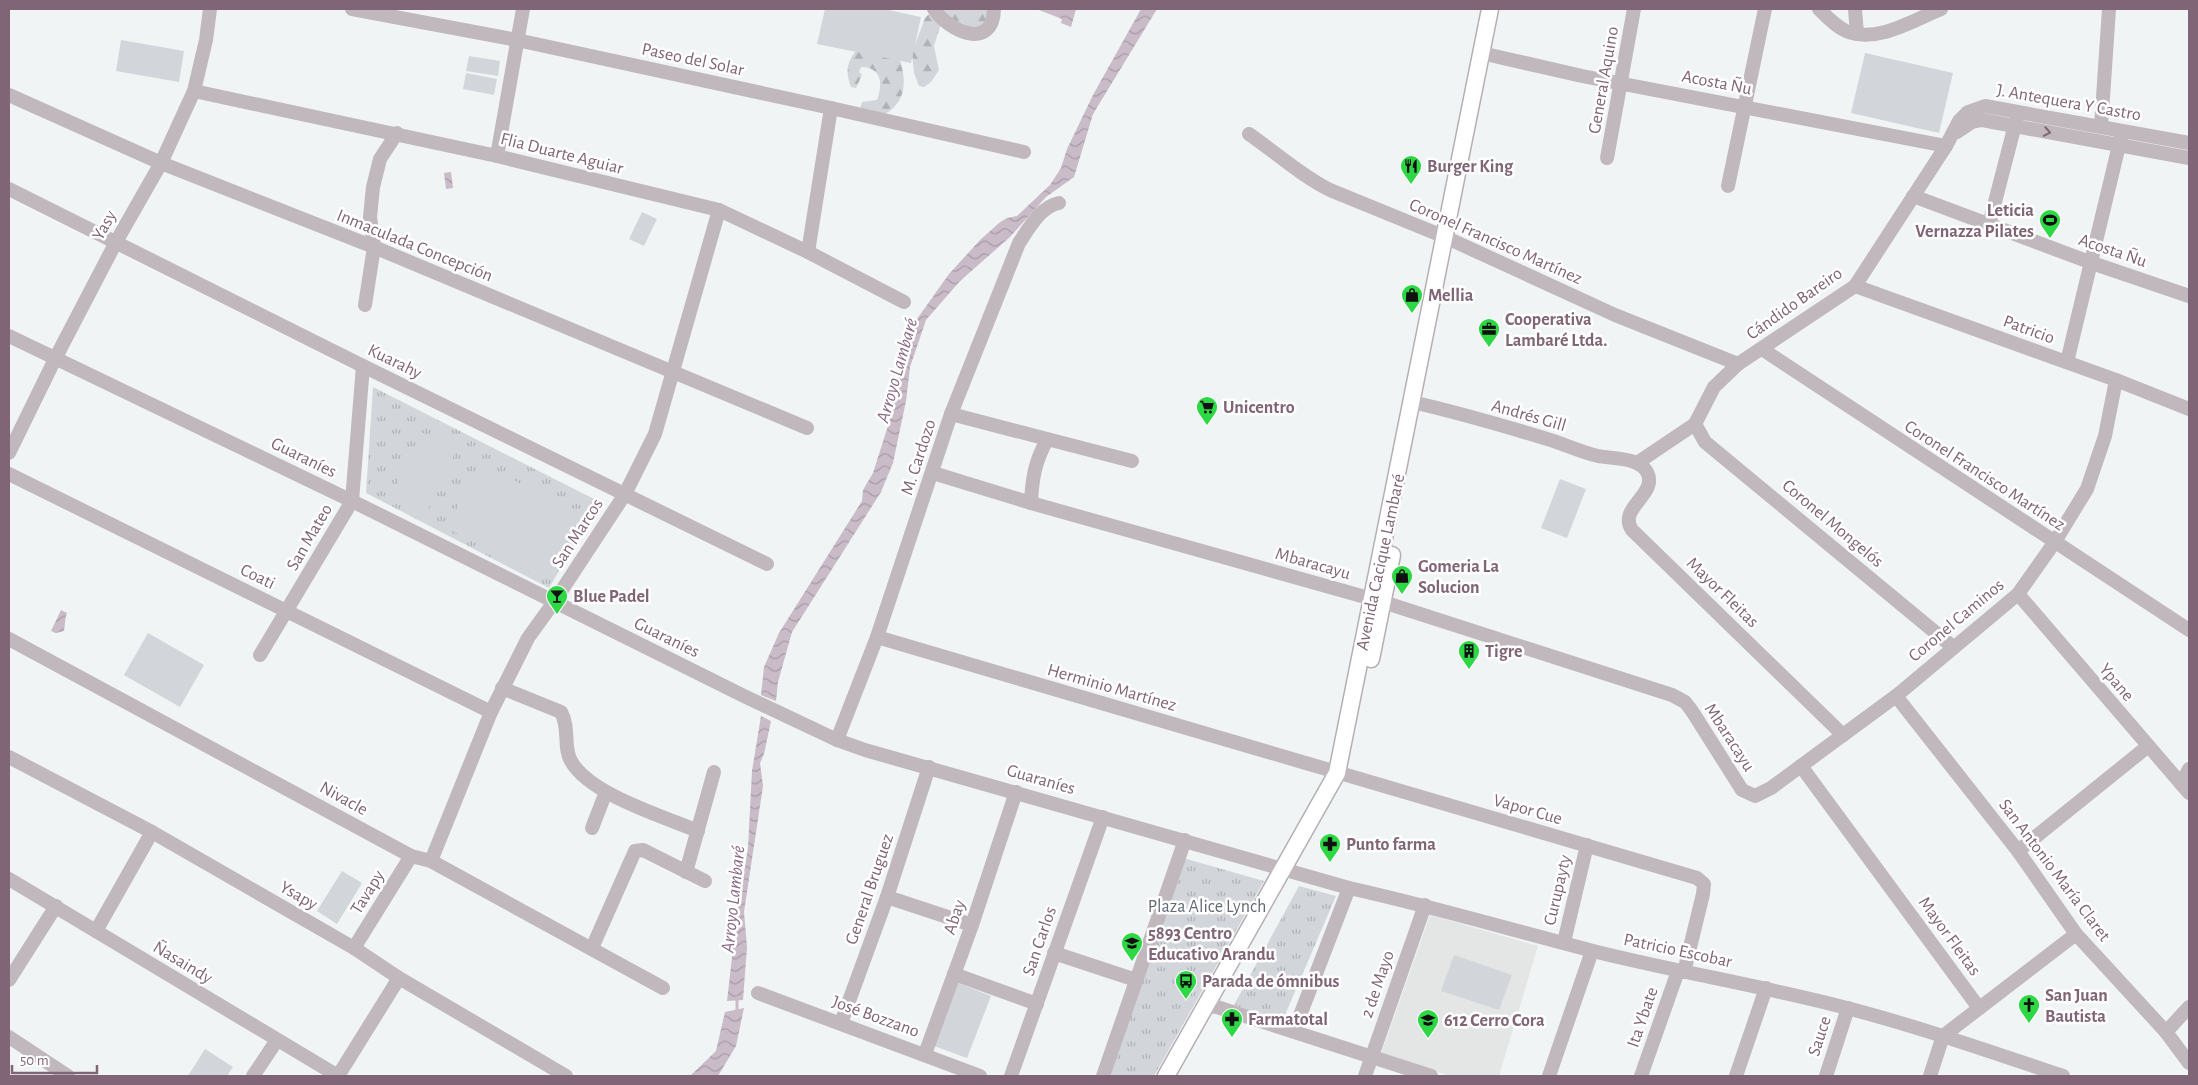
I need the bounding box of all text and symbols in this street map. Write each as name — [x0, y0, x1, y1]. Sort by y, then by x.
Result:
street label: General Aquino — [1586, 25, 1622, 135]
street label: Paseo del Solar — [640, 40, 746, 80]
street label: Acosta Ñu — [1680, 64, 1754, 99]
street label: J. Antequera Y Castro — [1995, 81, 2143, 125]
one-way arrow — [2043, 127, 2052, 137]
street label: Flia Duarte Aguiar — [498, 130, 625, 178]
restaurant icon: Burger King — [1399, 154, 1423, 185]
place label: Burger King — [1427, 158, 1514, 176]
street label: Coronel Francisco Martínez — [1406, 196, 1585, 288]
place label: Leticia Vernazza Pilates — [1915, 202, 2034, 241]
street label: Inmaculada Concepción — [334, 206, 495, 285]
street label: Yasy — [89, 207, 120, 243]
sports icon: Leticia Vernazza Pilates — [2038, 208, 2062, 239]
street label: Acosta Ñu — [2076, 228, 2150, 271]
street label: Cándido Bareiro — [1743, 264, 1846, 343]
shop icon: Mellia — [1400, 283, 1424, 314]
place label: Mellia — [1428, 287, 1474, 305]
place label: Cooperativa Lambaré Ltda. — [1505, 311, 1607, 350]
street label: Patricio — [2001, 312, 2057, 348]
water label: Arroyo Lambaré — [873, 316, 921, 426]
office icon: Cooperativa Lambaré Ltda. — [1477, 317, 1501, 348]
street label: Kuarahy — [365, 341, 425, 383]
supermarket icon: Unicentro — [1195, 395, 1219, 426]
street label: Andrés Gill — [1489, 397, 1568, 435]
place label: Unicentro — [1223, 399, 1295, 417]
street label: M. Cardozo — [898, 417, 940, 497]
street label: Coronel Francisco Martínez — [1901, 417, 2068, 534]
street label: Guaraníes — [268, 434, 339, 481]
street label: Avenida Cacique Lambaré — [1353, 472, 1408, 652]
street label: Coronel Mongelós — [1778, 476, 1886, 571]
street label: San Marcos — [549, 496, 607, 572]
street label: San Mateo — [284, 501, 336, 574]
street label: Mbaracayu — [1273, 545, 1352, 583]
street label: Mayor Fleitas — [1683, 554, 1762, 631]
place label: Gomeria La Solucion — [1418, 558, 1499, 597]
street label: Coati — [237, 561, 278, 593]
shop icon: Gomeria La Solucion — [1390, 564, 1414, 595]
street label: Coronel Caminos — [1906, 576, 2008, 666]
bar icon: Blue Padel — [545, 584, 569, 615]
place label: Blue Padel — [573, 588, 650, 606]
street label: Guaraníes — [631, 614, 702, 661]
building icon: Tigre — [1457, 639, 1481, 670]
place label: Tigre — [1485, 643, 1523, 661]
street label: Ypane — [2095, 660, 2137, 705]
street label: Herminio Martínez — [1045, 661, 1178, 715]
street label: Mbaracayu — [1701, 700, 1758, 775]
street label: Guaraníes — [1005, 762, 1077, 798]
street label: Nivacle — [316, 778, 371, 819]
street label: Vapor Cue — [1491, 792, 1564, 828]
street label: San Antonio María Claret — [1995, 796, 2114, 945]
street label: General Bruguez — [843, 832, 897, 947]
pharmacy icon: Punto farma — [1318, 832, 1342, 863]
place label: Punto farma — [1346, 836, 1436, 854]
water label: Arroyo Lambaré — [718, 845, 749, 955]
street label: Curupayty — [1541, 853, 1575, 927]
street label: Tavapy — [348, 867, 388, 918]
street label: Ysapy — [277, 878, 321, 914]
street label: Mayor Fleitas — [1915, 894, 1984, 979]
street label: Abay — [941, 897, 969, 937]
park label: Plaza Alice Lynch — [1148, 898, 1266, 916]
street label: San Carlos — [1020, 904, 1060, 978]
place label: 5893 Centro Educativo Arandu — [1148, 925, 1276, 964]
school or university icon: 5893 Centro Educativo Arandu — [1120, 931, 1144, 962]
street label: Patricio Escobar — [1622, 931, 1734, 971]
street label: Ñasaindy — [150, 936, 217, 988]
street label: 2 de Mayo — [1358, 948, 1398, 1020]
bus stop icon: Parada de ómnibus — [1174, 969, 1198, 1000]
place label: Parada de ómnibus — [1202, 973, 1340, 991]
street label: Ita Ybate — [1624, 985, 1662, 1050]
place label: San Juan Bautista — [2045, 987, 2108, 1026]
street label: José Bozzano — [830, 993, 922, 1041]
church icon: San Juan Bautista — [2017, 993, 2041, 1024]
pharmacy icon: Farmatotal — [1220, 1007, 1244, 1038]
school or university icon: 612 Cerro Cora — [1416, 1008, 1440, 1039]
place label: Farmatotal — [1248, 1011, 1328, 1029]
place label: 612 Cerro Cora — [1444, 1012, 1545, 1030]
street label: Sauce — [1805, 1014, 1835, 1059]
scale bar — [12, 1042, 98, 1074]
text: 50 m — [20, 1053, 49, 1068]

